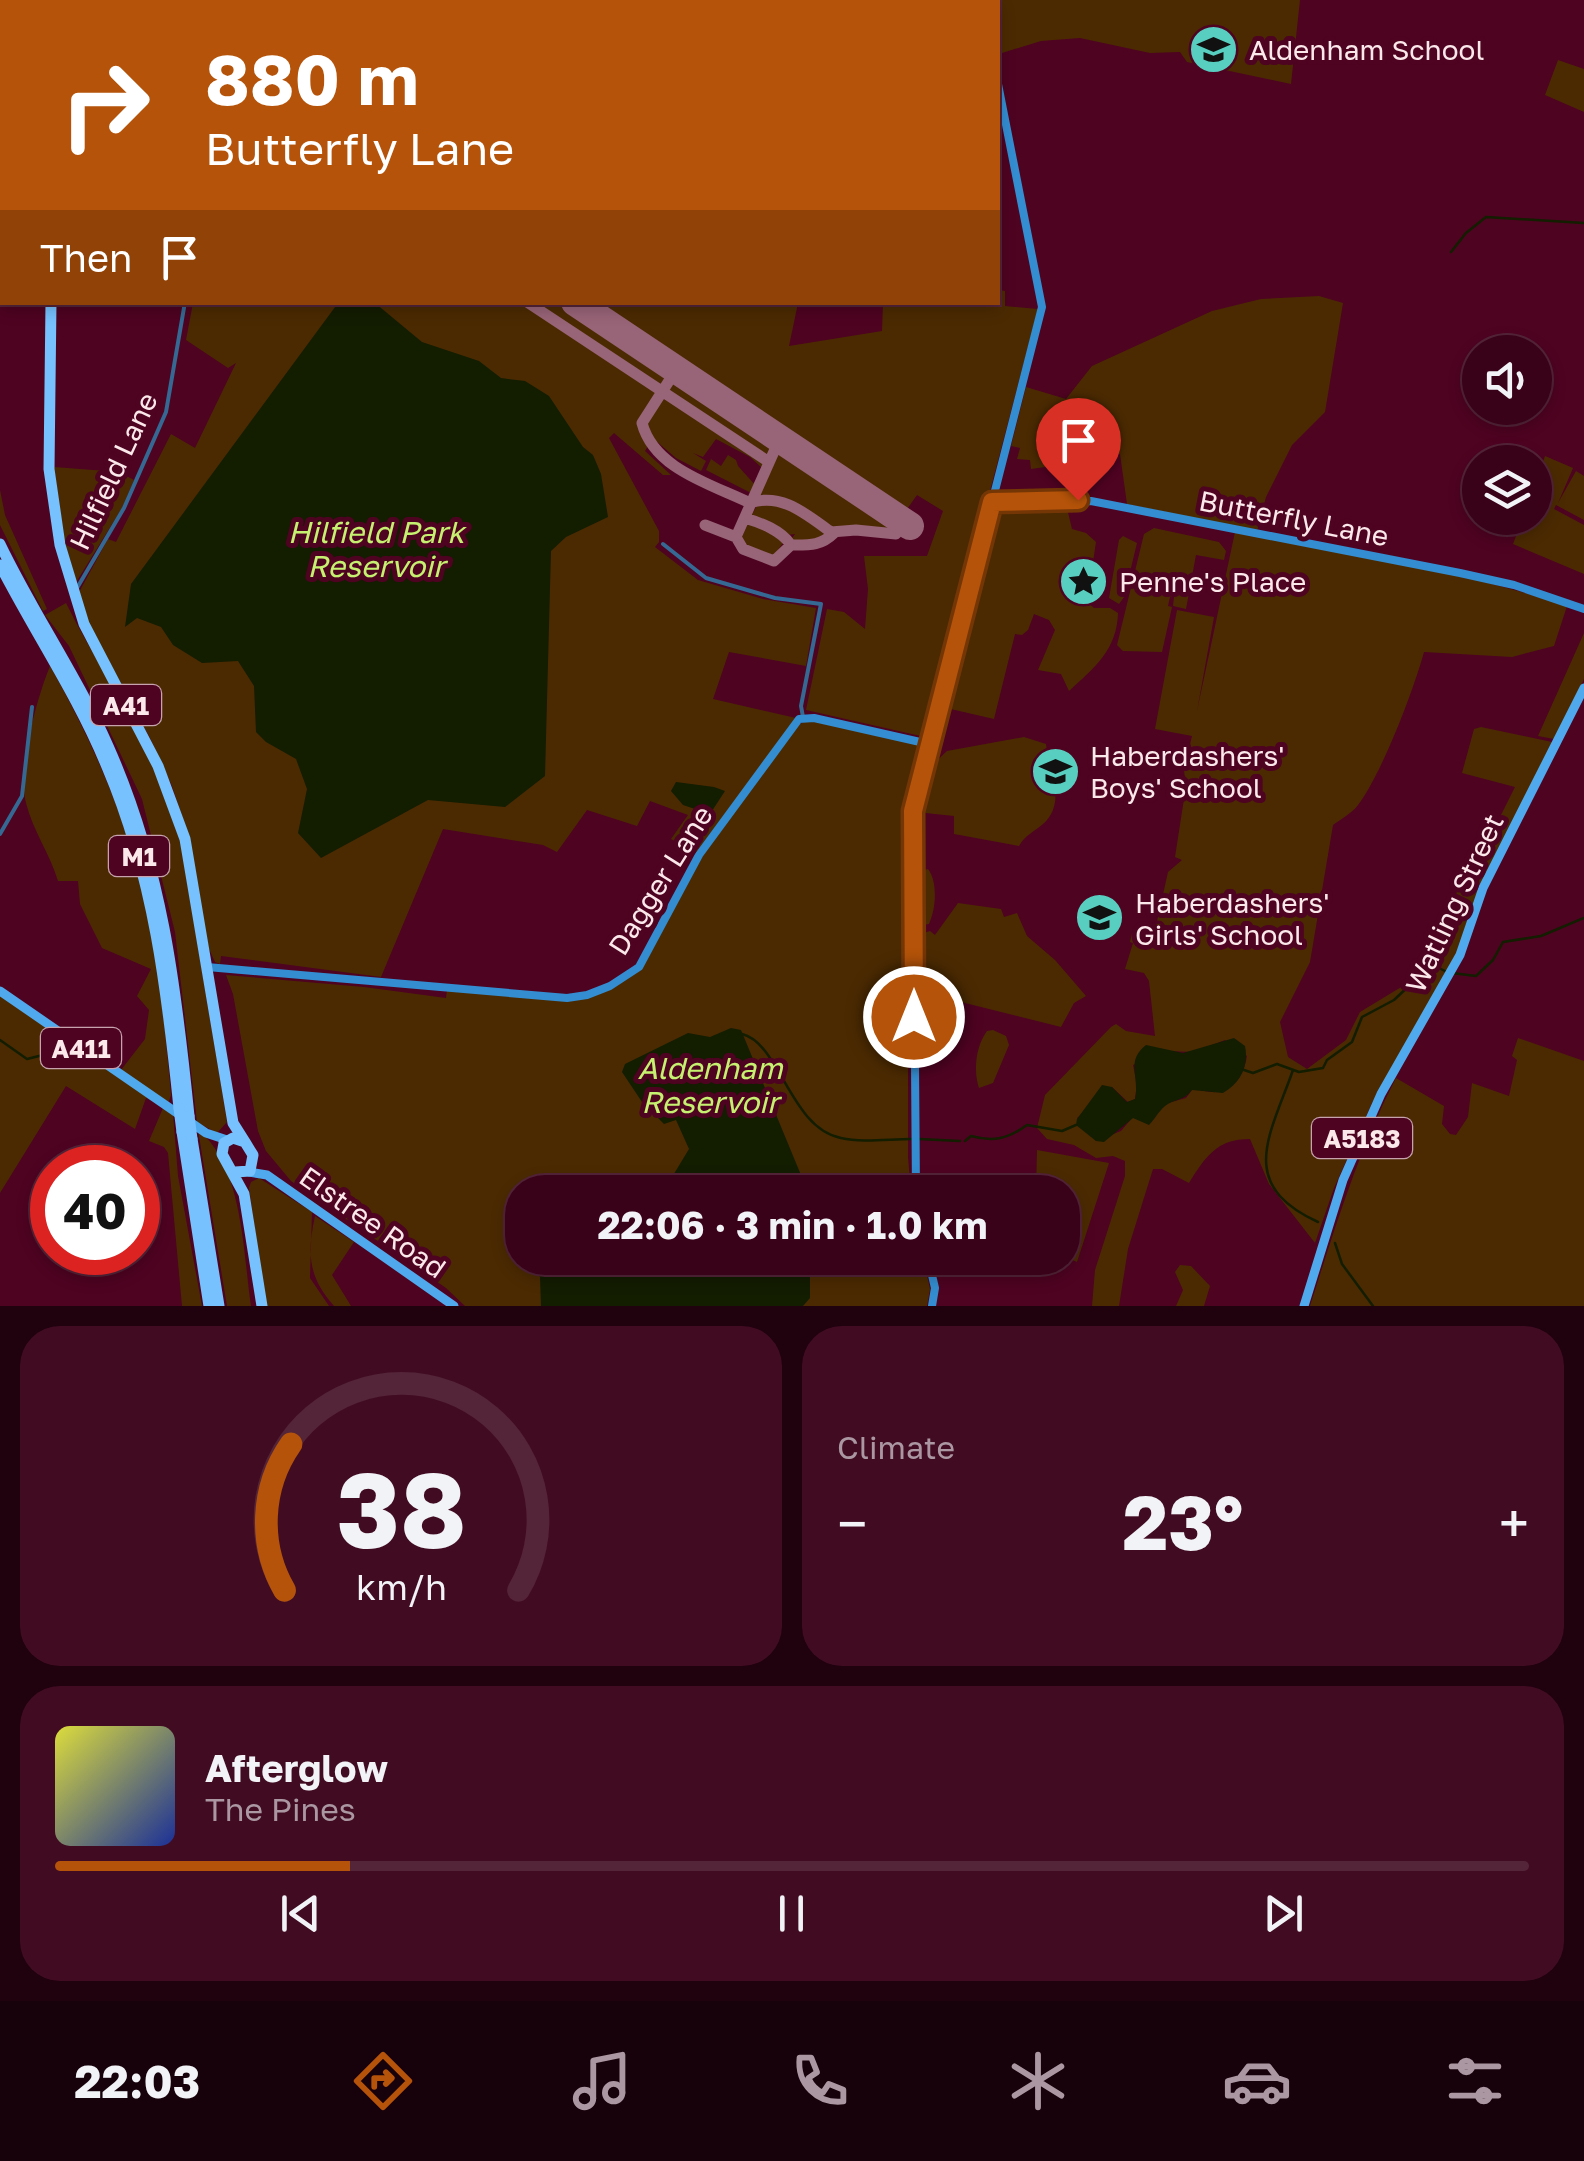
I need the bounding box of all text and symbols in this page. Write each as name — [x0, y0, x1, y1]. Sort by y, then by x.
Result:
school or university icon: Aldenham School — [1188, 23, 1240, 75]
place label: Aldenham School — [1249, 33, 1484, 66]
text: 880 m — [205, 36, 419, 120]
icon: right — [40, 40, 170, 170]
text: Butterfly Lane — [205, 121, 514, 175]
icon: arrive — [152, 230, 207, 285]
text: Then — [40, 235, 132, 280]
map controls — [1462, 335, 1552, 535]
button: sound — [1462, 335, 1552, 425]
street label: Hilfield Lane — [62, 387, 164, 555]
pin — [1036, 398, 1121, 501]
icon: arrive — [1051, 413, 1106, 468]
button: layers — [1462, 445, 1552, 535]
street label: Butterfly Lane — [1196, 483, 1392, 553]
water label: Hilfield Park Reservoir — [288, 514, 467, 584]
place icon: Penne's Place — [1058, 555, 1110, 607]
place label: Penne's Place — [1119, 565, 1306, 598]
road number: A41 — [91, 685, 161, 725]
place label: Haberdashers' Boys' School — [1090, 739, 1284, 804]
school or university icon: Haberdashers' Boys' School — [1029, 745, 1081, 797]
street label: Dagger Lane — [601, 799, 719, 961]
street label: Watling Street — [1398, 808, 1510, 998]
road number: M1 — [109, 836, 169, 876]
place label: Haberdashers' Girls' School — [1135, 886, 1329, 951]
school or university icon: Haberdashers' Girls' School — [1074, 892, 1126, 944]
position arrow — [862, 965, 966, 1069]
road number: A411 — [41, 1028, 121, 1068]
water label: Aldenham Reservoir — [637, 1050, 784, 1120]
road number: A5183 — [1312, 1118, 1412, 1158]
speed limit sign: 40 — [30, 1145, 160, 1275]
street label: Elstree Road — [294, 1159, 452, 1285]
text: 22:06 · 3 min · 1.0 km — [597, 1202, 988, 1247]
text: Climate — [837, 1428, 955, 1466]
text: 38 — [336, 1446, 466, 1571]
text: 23° — [1123, 1476, 1243, 1567]
text: − — [837, 1490, 867, 1556]
text: + — [1499, 1490, 1529, 1556]
text: km/h — [356, 1565, 446, 1608]
text: Afterglow — [205, 1745, 388, 1790]
text: The Pines — [205, 1790, 356, 1828]
icon: previous — [273, 1886, 328, 1941]
icon: pause — [764, 1886, 819, 1941]
icon: next — [1256, 1886, 1311, 1941]
icon: directions — [348, 2046, 418, 2116]
icon: music — [567, 2046, 637, 2116]
icon: phone — [785, 2046, 855, 2116]
icon: climate — [1003, 2046, 1073, 2116]
icon: car — [1222, 2046, 1292, 2116]
icon: filters — [1440, 2046, 1510, 2116]
text: 22:03 — [74, 2054, 200, 2108]

